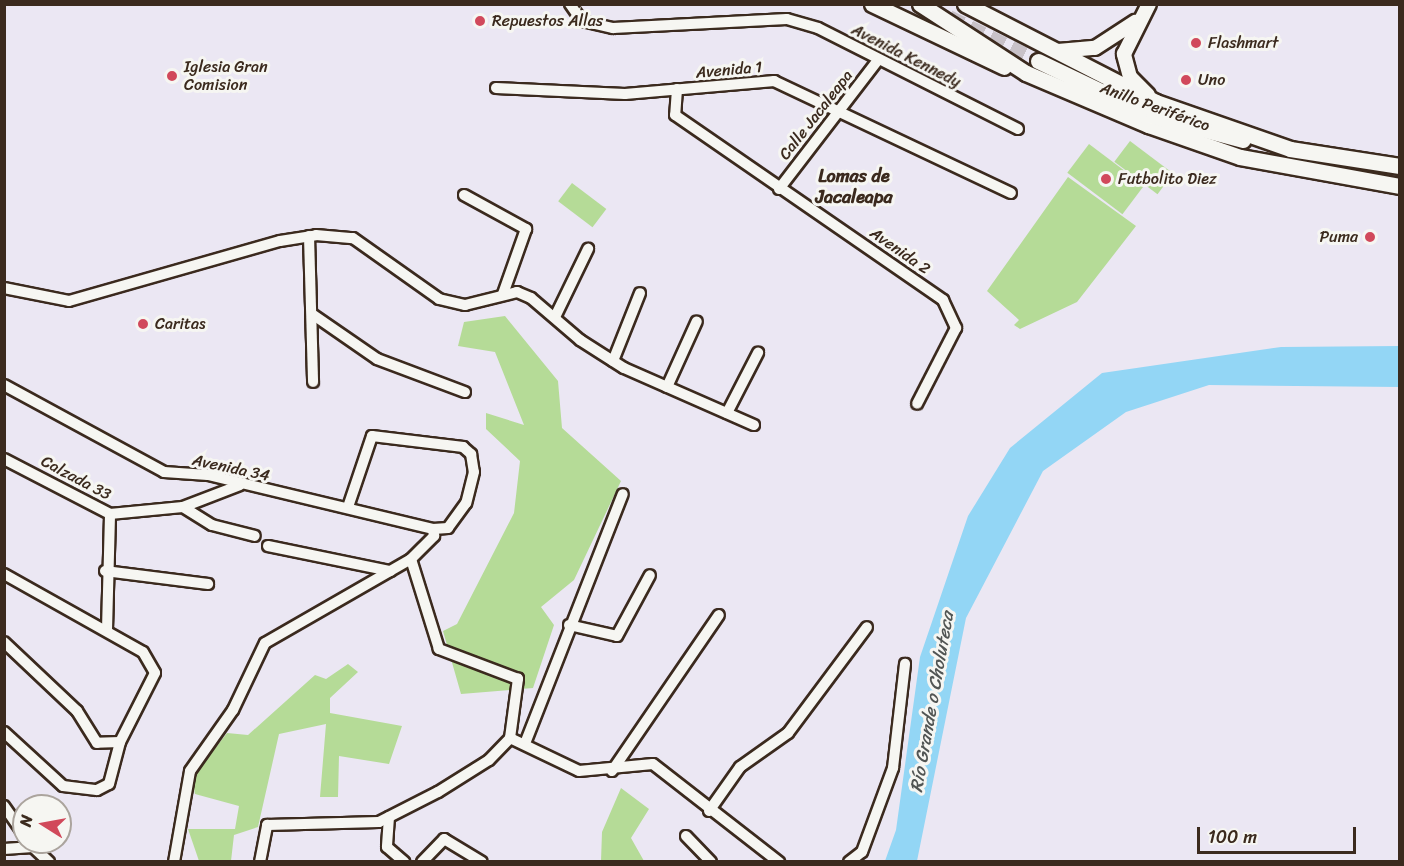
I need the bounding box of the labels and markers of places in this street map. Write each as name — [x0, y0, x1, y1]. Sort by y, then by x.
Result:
place label: Repuestos Allas — [492, 11, 602, 31]
marker: Repuestos Allas — [473, 14, 487, 28]
place label: Flashmart — [1208, 33, 1278, 53]
marker: Flashmart — [1189, 36, 1203, 50]
place label: Iglesia Gran Comision — [184, 57, 268, 95]
marker: Iglesia Gran Comision — [165, 69, 179, 83]
place label: Uno — [1198, 70, 1225, 90]
marker: Uno — [1179, 73, 1193, 87]
place label: Futbolito Diez — [1118, 169, 1217, 189]
marker: Futbolito Diez — [1099, 172, 1113, 186]
place label: Puma — [1319, 227, 1358, 247]
marker: Puma — [1363, 230, 1377, 244]
place label: Caritas — [155, 314, 206, 334]
marker: Caritas — [136, 317, 150, 331]

